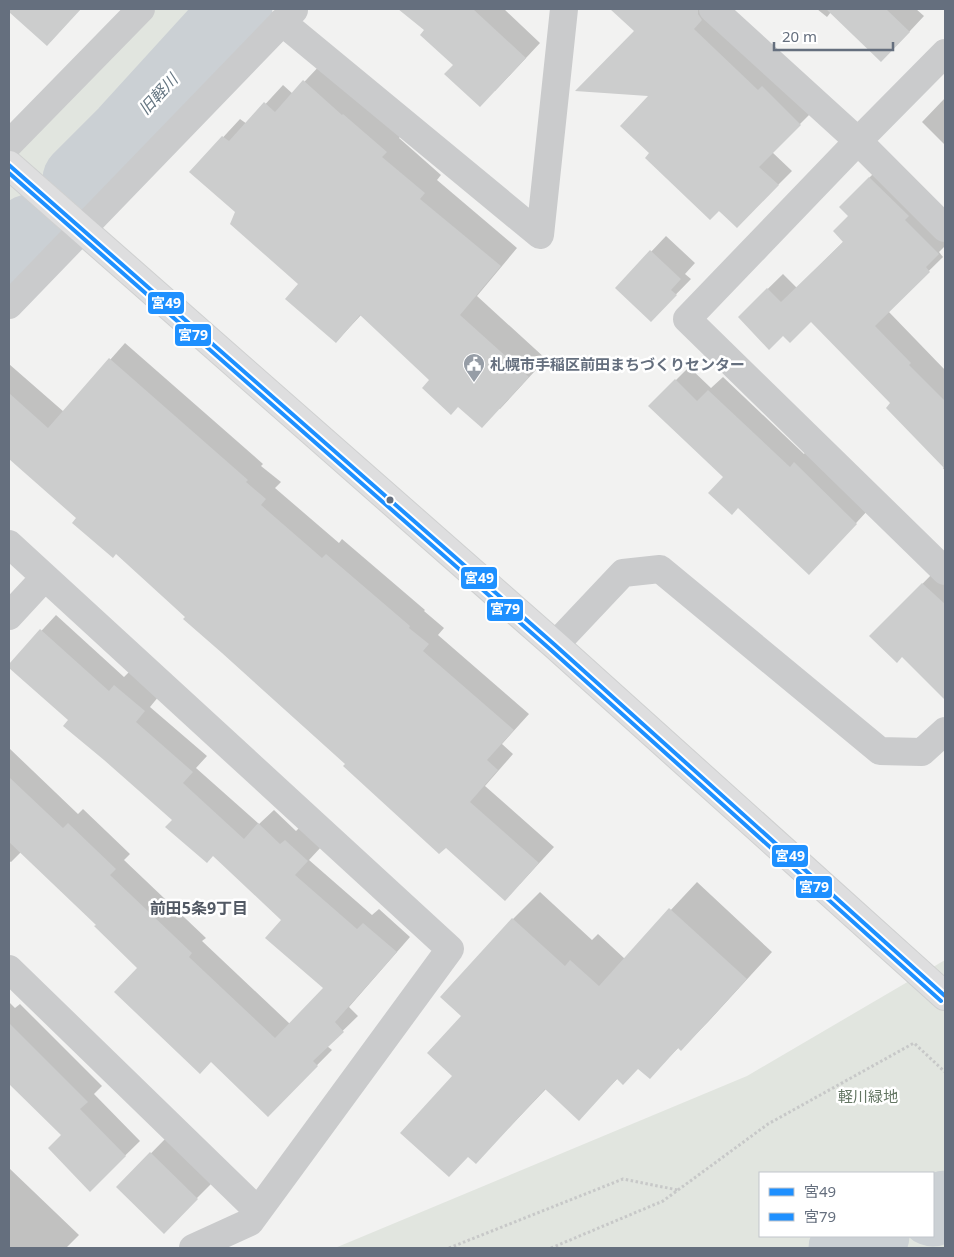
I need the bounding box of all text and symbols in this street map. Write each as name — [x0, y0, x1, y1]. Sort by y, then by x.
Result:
scale bar — [774, 20, 893, 52]
text: 20 m — [782, 26, 817, 46]
water label: 旧軽川 — [134, 67, 184, 119]
line badge: 宮49 — [147, 291, 185, 315]
text: 宮49 — [151, 293, 181, 312]
line badge: 宮79 — [174, 323, 212, 347]
text: 宮79 — [178, 325, 208, 344]
public building icon: 札幌市手稲区前田まちづくりセンター — [462, 352, 486, 383]
place label: 札幌市手稲区前田まちづくりセンター — [490, 354, 745, 374]
unlabelled marker — [385, 495, 395, 505]
line badge: 宮49 — [460, 566, 498, 590]
text: 宮49 — [464, 568, 494, 587]
line badge: 宮79 — [486, 598, 524, 622]
text: 宮79 — [490, 599, 520, 618]
line badge: 宮49 — [771, 844, 809, 868]
text: 宮49 — [775, 846, 805, 865]
line badge: 宮79 — [795, 875, 833, 899]
text: 宮79 — [799, 877, 829, 896]
district label: 前田5条9丁目 — [150, 897, 248, 919]
park label: 軽川緑地 — [838, 1086, 898, 1106]
legend — [759, 1172, 934, 1237]
text: 宮49 — [804, 1181, 836, 1201]
text: 宮79 — [804, 1206, 836, 1226]

